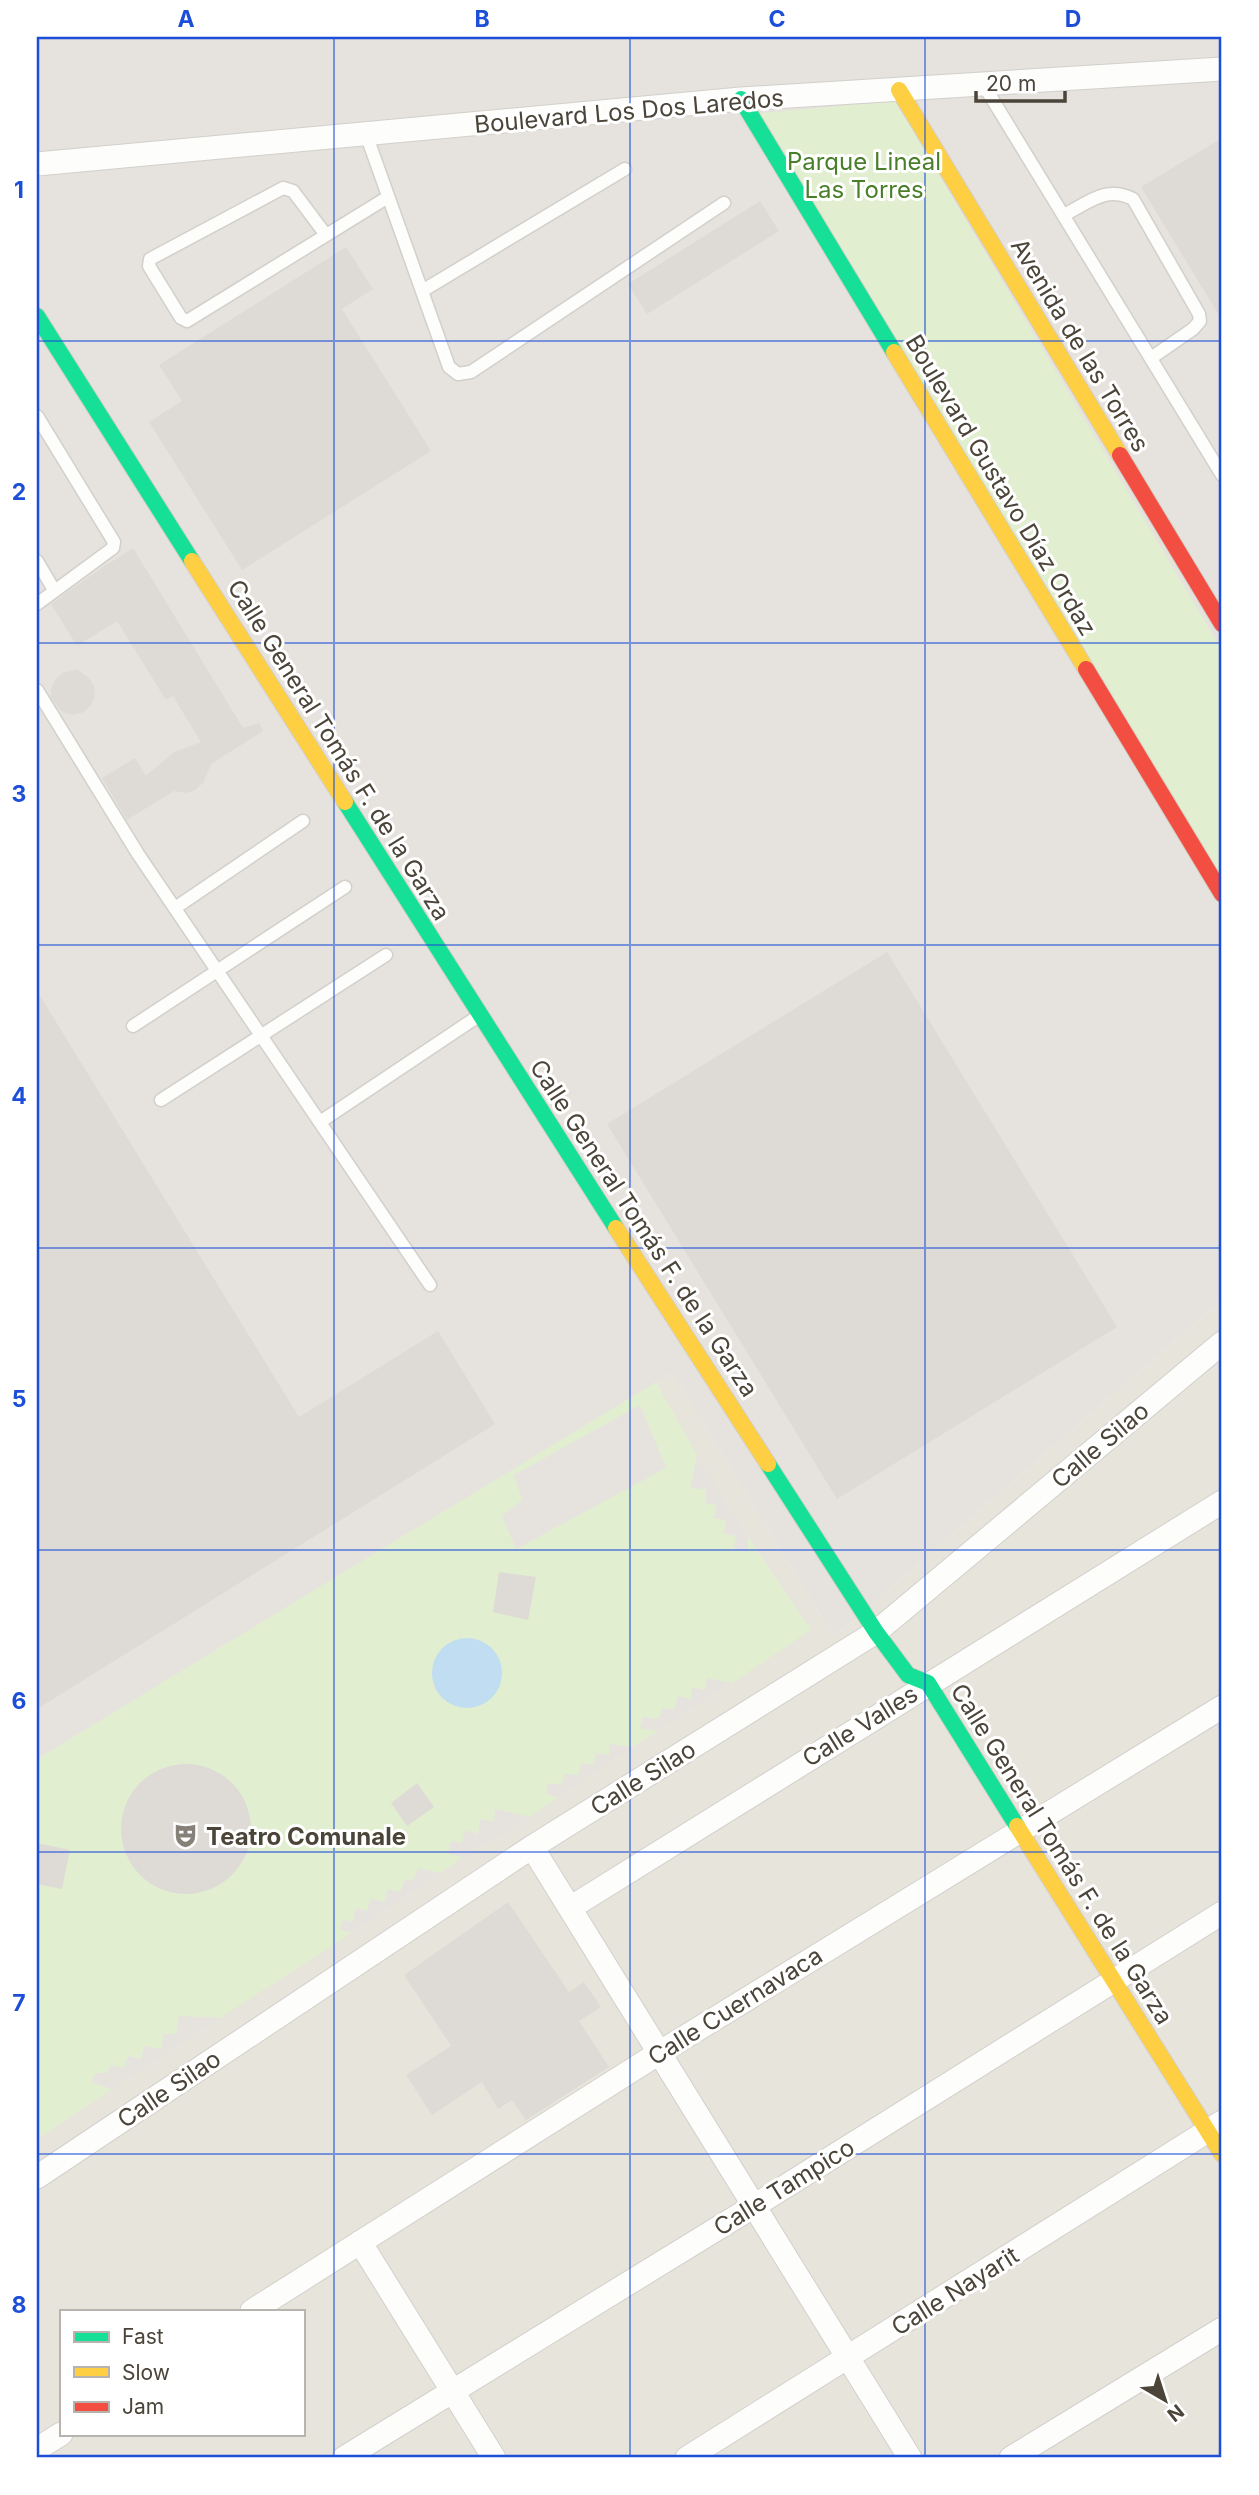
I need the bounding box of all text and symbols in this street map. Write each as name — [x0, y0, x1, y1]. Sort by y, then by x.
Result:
text: A — [177, 5, 195, 33]
text: B — [474, 5, 490, 33]
text: C — [768, 5, 786, 33]
text: D — [1065, 5, 1081, 33]
scale bar — [976, 60, 1065, 104]
text: 20 m — [986, 71, 1036, 96]
street label: Boulevard Los Dos Laredos — [473, 83, 785, 139]
park label: Parque Lineal Las Torres — [787, 147, 941, 204]
text: 1 — [14, 176, 24, 204]
street label: Avenida de las Torres — [1005, 233, 1155, 457]
street label: Boulevard Gustavo Díaz Ordaz — [900, 329, 1102, 641]
text: 2 — [12, 478, 26, 506]
street label: Calle General Tomás F. de la Garza — [222, 574, 456, 926]
text: 3 — [12, 780, 26, 808]
street label: Calle General Tomás F. de la Garza — [524, 1054, 764, 1402]
text: 4 — [11, 1082, 27, 1110]
text: 5 — [12, 1385, 26, 1413]
street label: Calle Silao — [1045, 1396, 1155, 1494]
street label: Calle General Tomás F. de la Garza — [945, 1678, 1179, 2030]
street label: Calle Valles — [797, 1679, 923, 1773]
text: 6 — [12, 1687, 26, 1715]
street label: Calle Silao — [585, 1734, 701, 1822]
theatre icon: Teatro Comunale — [172, 1822, 200, 1850]
place label: Teatro Comunale — [206, 1822, 406, 1851]
street label: Calle Cuernavaca — [642, 1941, 828, 2071]
text: 7 — [12, 1989, 26, 2017]
street label: Calle Silao — [112, 2044, 226, 2134]
street label: Calle Tampico — [708, 2132, 860, 2242]
street label: Calle Nayarit — [886, 2240, 1024, 2342]
text: 8 — [12, 2291, 26, 2319]
legend — [60, 2310, 304, 2436]
text: Fast — [122, 2324, 164, 2349]
text: Slow — [122, 2360, 170, 2385]
north arrow — [1130, 2366, 1200, 2436]
text: Jam — [122, 2394, 164, 2419]
text: N — [1163, 2399, 1188, 2426]

